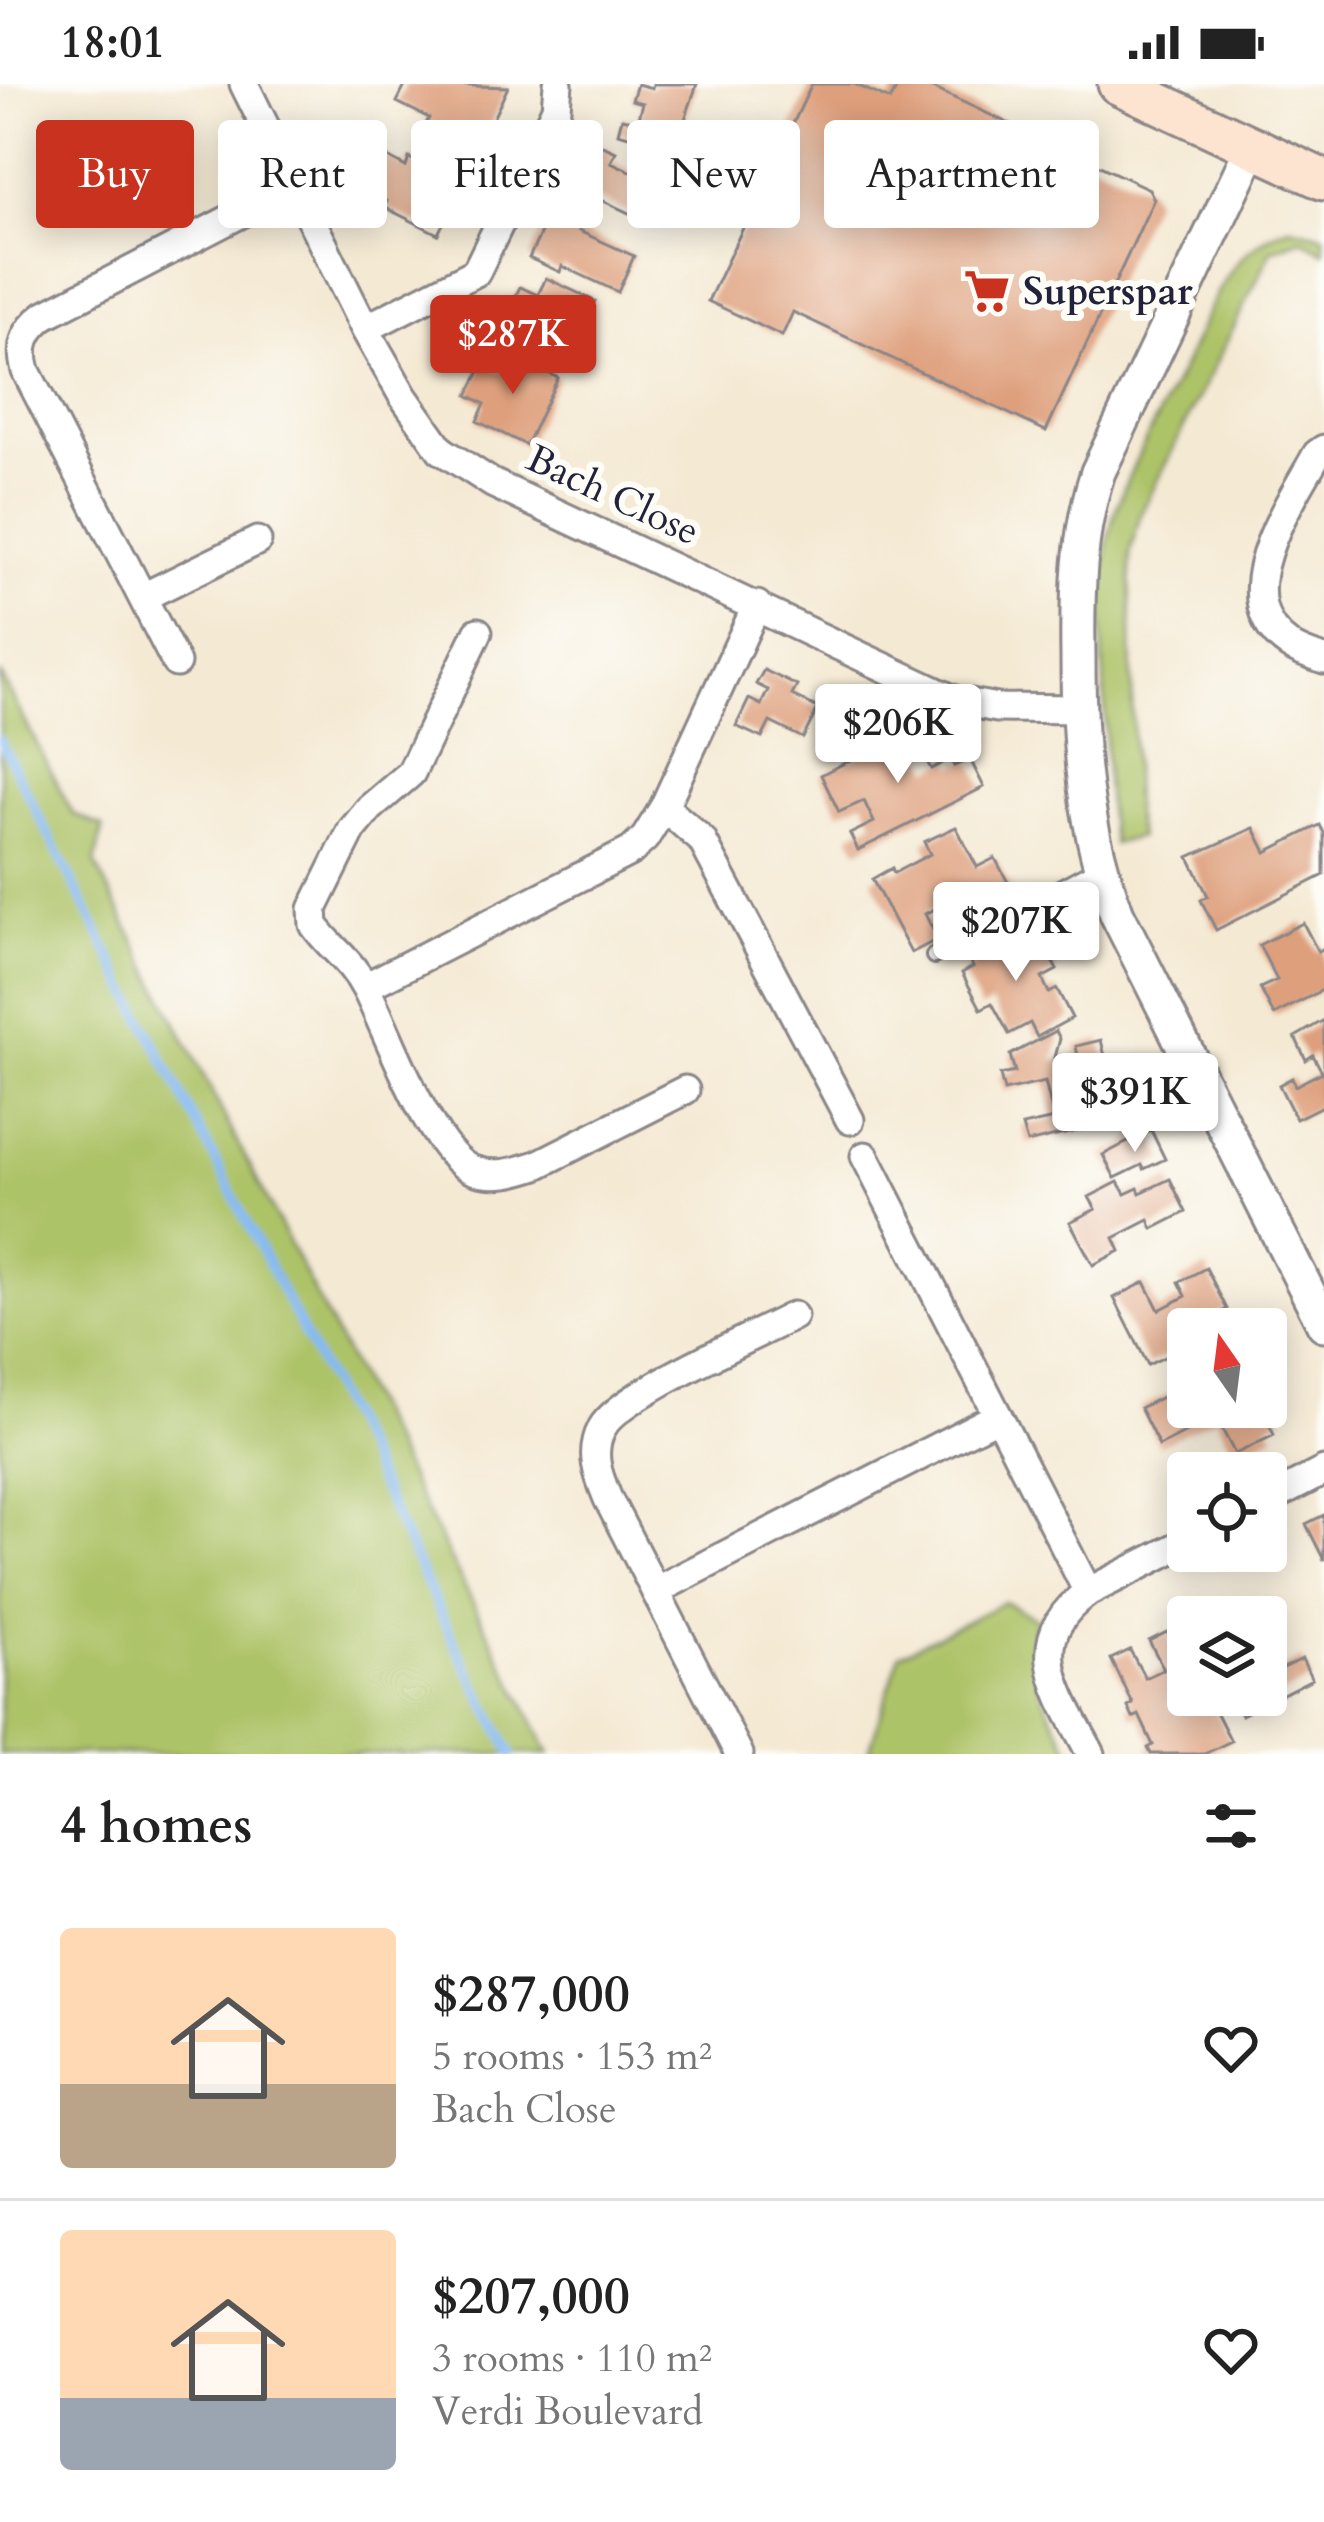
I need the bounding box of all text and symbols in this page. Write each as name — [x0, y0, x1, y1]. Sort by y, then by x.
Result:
text: 18:01 — [60, 12, 165, 73]
chip: Buy — [36, 120, 194, 228]
chip: Rent — [218, 120, 387, 228]
chip: Filters — [411, 120, 603, 228]
chip: New — [627, 120, 800, 228]
chip: Apartment — [824, 120, 1099, 228]
place label: Superspar — [1023, 265, 1193, 318]
supermarket icon: Superspar — [962, 266, 1012, 316]
pin: $287K — [429, 295, 597, 397]
text: $287K — [457, 307, 569, 360]
street label: Bach Close — [518, 432, 708, 558]
pin: $206K — [814, 684, 982, 786]
text: $206K — [842, 696, 954, 749]
pin: $207K — [932, 882, 1100, 984]
text: $207K — [960, 894, 1072, 947]
pin: $391K — [1051, 1053, 1219, 1155]
text: $391K — [1079, 1065, 1191, 1118]
north arrow — [1167, 1308, 1287, 1428]
map controls — [1167, 1308, 1287, 1716]
button: locate — [1167, 1452, 1287, 1572]
button: layers — [1167, 1596, 1287, 1716]
text: 4 homes — [60, 1791, 252, 1861]
icon: filters — [1198, 1793, 1264, 1859]
text: $287,000 — [432, 1960, 630, 2030]
icon: home — [156, 1976, 300, 2120]
icon: heart — [1198, 2015, 1264, 2081]
text: 5 rooms · 153 m² — [432, 2030, 712, 2083]
text: Bach Close — [432, 2083, 617, 2136]
text: $207,000 — [432, 2262, 630, 2332]
icon: home — [156, 2278, 300, 2422]
icon: heart — [1198, 2317, 1264, 2383]
text: 3 rooms · 110 m² — [432, 2332, 712, 2385]
text: Verdi Boulevard — [432, 2385, 703, 2438]

